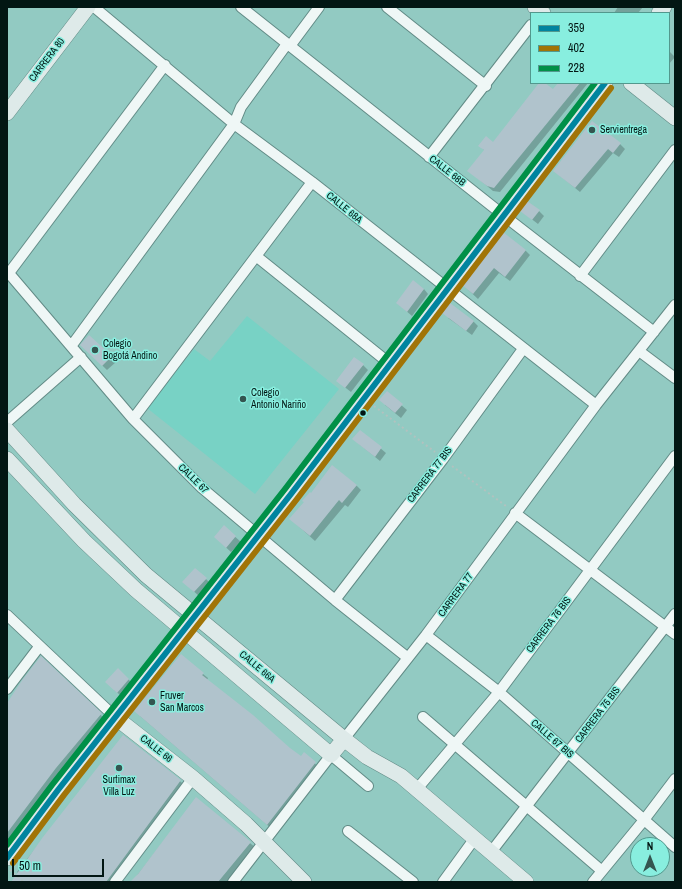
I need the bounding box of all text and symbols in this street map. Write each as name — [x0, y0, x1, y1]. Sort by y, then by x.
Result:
legend — [530, 12, 670, 84]
text: 359 — [568, 20, 584, 36]
street label: CARRERA 80 — [27, 36, 67, 84]
text: 402 — [568, 40, 584, 56]
text: 228 — [568, 60, 584, 76]
place label: Servientrega — [600, 124, 647, 136]
marker: Servientrega — [587, 125, 597, 135]
street label: CALLE 68B — [426, 153, 468, 189]
street label: CALLE 68A — [324, 190, 364, 226]
place label: Colegio Bogotá Andino — [103, 338, 157, 362]
marker: Colegio Bogotá Andino — [90, 345, 100, 355]
place label: Colegio Antonio Nariño — [251, 387, 306, 410]
marker: Colegio Antonio Nariño — [238, 394, 248, 404]
unlabelled marker — [358, 408, 368, 418]
street label: CARRERA 77 BIS — [405, 445, 455, 505]
street label: CALLE 67 — [175, 462, 211, 496]
street label: CARRERA 77 — [436, 571, 476, 619]
street label: CARRERA 76 BIS — [524, 595, 574, 655]
street label: CALLE 66A — [237, 649, 277, 685]
street label: CARRERA 75 BIS — [573, 685, 623, 745]
place label: Fruver San Marcos — [160, 690, 204, 714]
marker: Fruver San Marcos — [147, 697, 157, 707]
street label: CALLE 67 BIS — [528, 717, 576, 761]
street label: CALLE 66 — [138, 733, 174, 765]
marker: Surtimax Villa Luz — [114, 763, 124, 773]
place label: Surtimax Villa Luz — [103, 774, 135, 798]
north arrow — [630, 837, 670, 877]
text: N — [647, 839, 653, 853]
scale bar — [14, 851, 106, 877]
text: 50 m — [19, 858, 41, 874]

